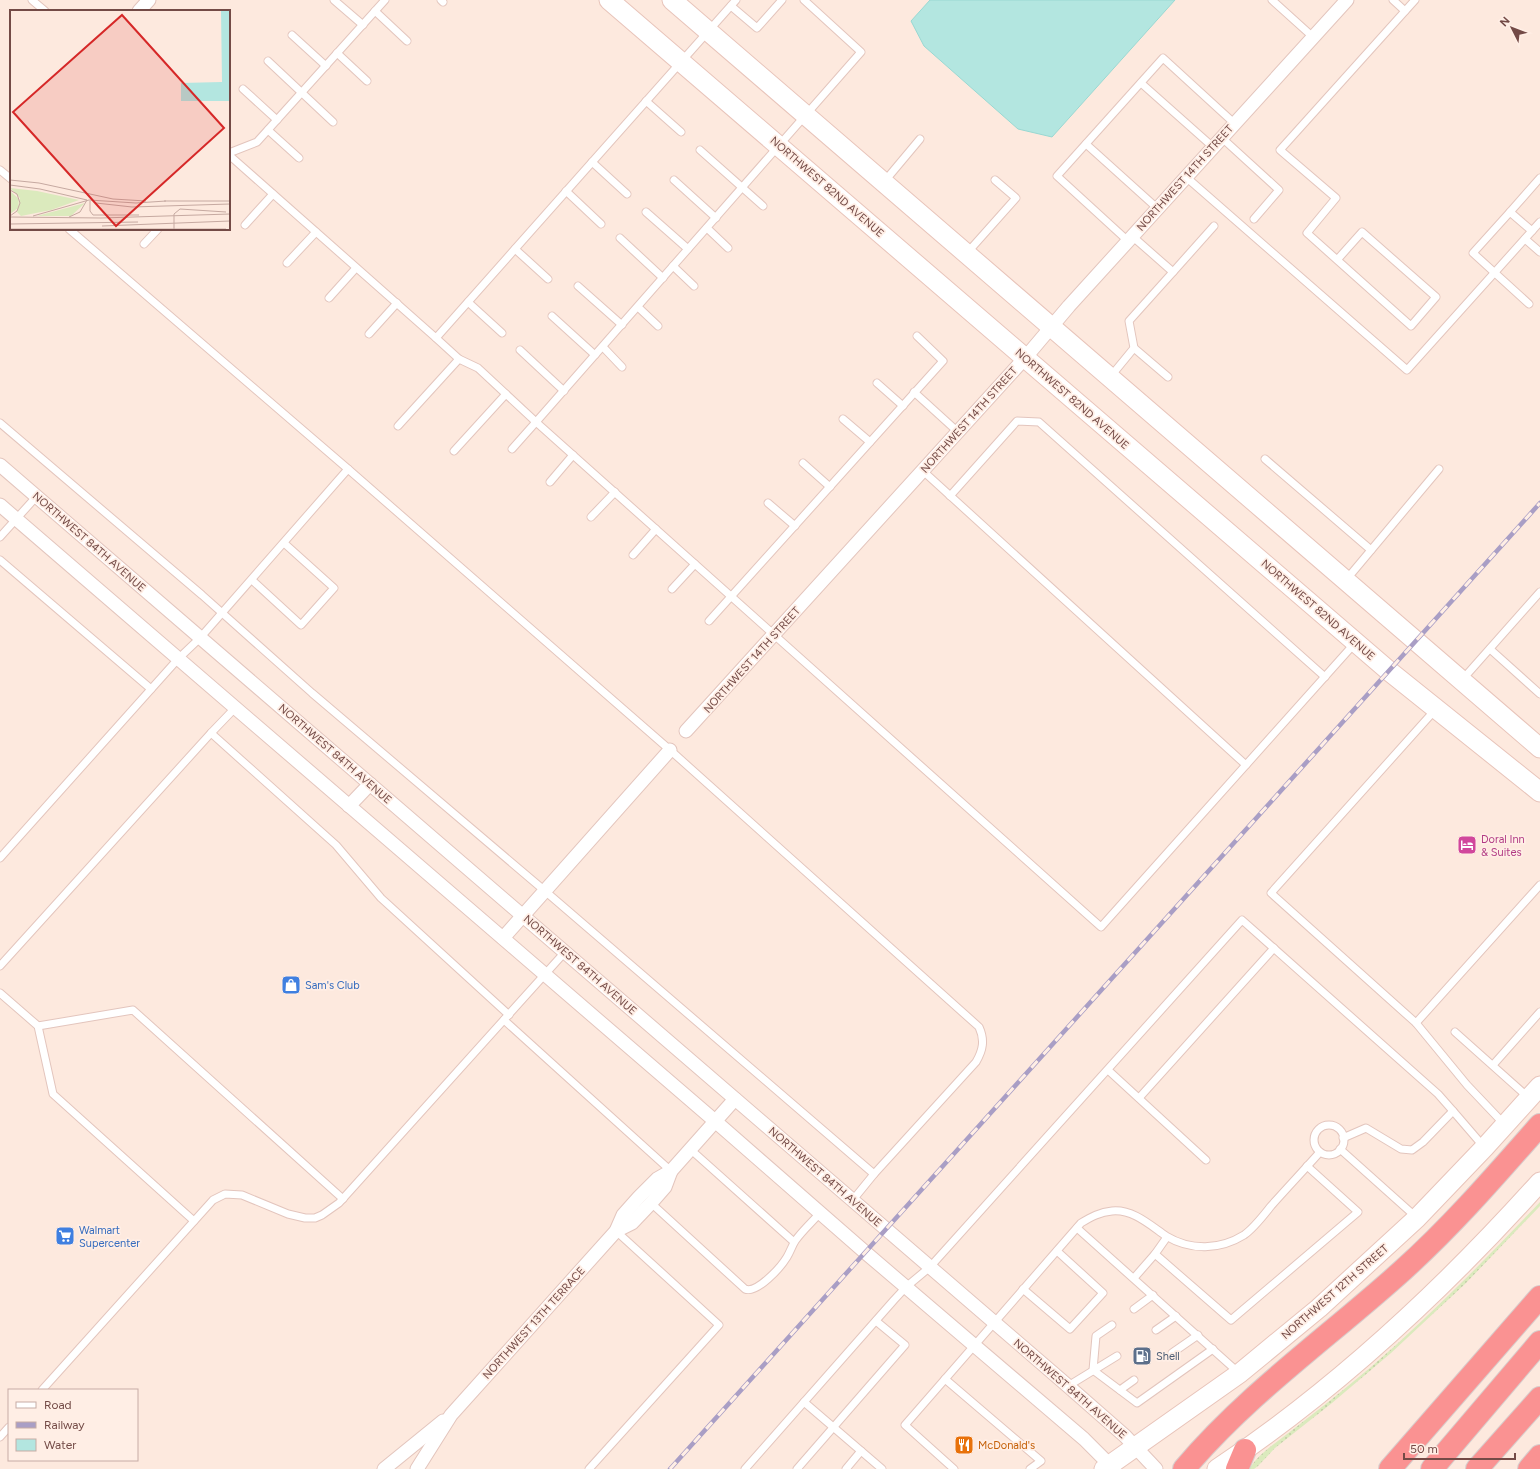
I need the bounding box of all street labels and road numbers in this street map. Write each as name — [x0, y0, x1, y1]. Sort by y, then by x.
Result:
street label: NORTHWEST 14TH STREET — [1134, 122, 1236, 234]
street label: NORTHWEST 82ND AVENUE — [767, 134, 887, 240]
street label: NORTHWEST 82ND AVENUE — [1012, 346, 1132, 452]
street label: NORTHWEST 14TH STREET — [918, 364, 1020, 476]
street label: NORTHWEST 84TH AVENUE — [30, 489, 148, 595]
street label: NORTHWEST 82ND AVENUE — [1258, 557, 1378, 663]
street label: NORTHWEST 14TH STREET — [701, 604, 803, 716]
street label: NORTHWEST 84TH AVENUE — [276, 701, 394, 807]
street label: NORTHWEST 84TH AVENUE — [521, 912, 639, 1018]
street label: NORTHWEST 84TH AVENUE — [766, 1124, 884, 1230]
street label: NORTHWEST 12TH STREET — [1279, 1242, 1391, 1342]
street label: NORTHWEST 13TH TERRACE — [480, 1264, 588, 1382]
street label: NORTHWEST 84TH AVENUE — [1011, 1336, 1129, 1442]

